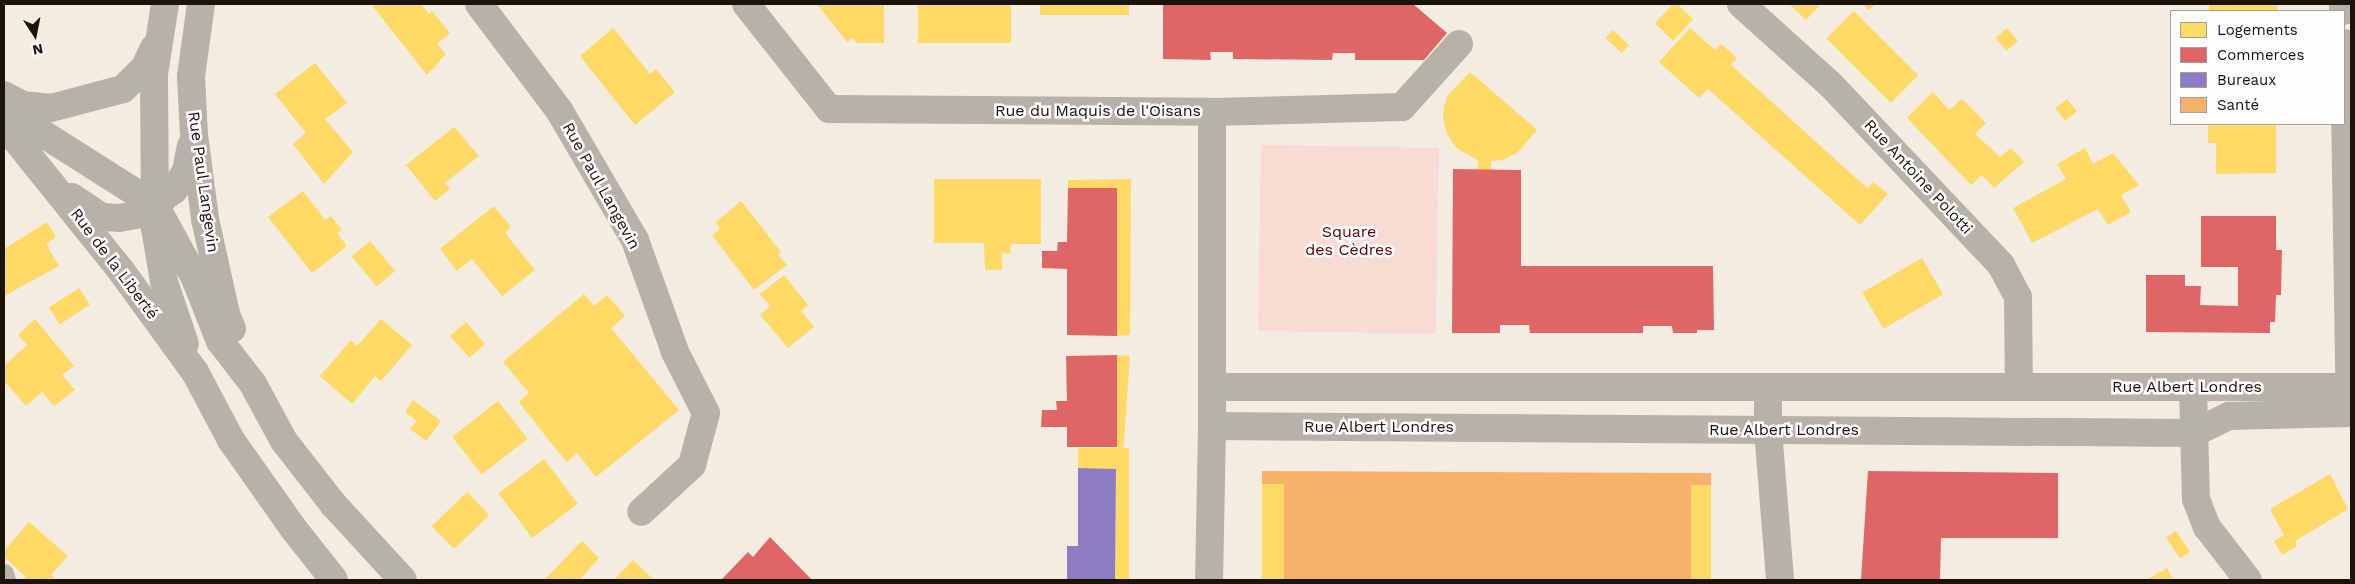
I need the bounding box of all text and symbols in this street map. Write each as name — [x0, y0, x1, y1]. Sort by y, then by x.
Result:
north arrow — [10, 10, 60, 60]
legend — [2170, 10, 2345, 125]
text: Logements — [2217, 21, 2298, 39]
text: N — [31, 41, 44, 59]
text: Commerces — [2217, 46, 2304, 64]
text: Bureaux — [2217, 71, 2276, 89]
text: Santé — [2217, 96, 2259, 114]
street label: Rue du Maquis de l'Oisans — [995, 101, 1201, 121]
street label: Rue Paul Langevin — [184, 110, 222, 254]
street label: Rue Antoine Polotti — [1860, 115, 1976, 239]
street label: Rue Paul Langevin — [558, 119, 644, 253]
street label: Rue de la Liberté — [66, 205, 162, 323]
park label: Square des Cèdres — [1305, 222, 1393, 260]
street label: Rue Albert Londres — [2112, 377, 2262, 397]
street label: Rue Albert Londres — [1304, 417, 1454, 437]
street label: Rue Albert Londres — [1709, 420, 1859, 440]

